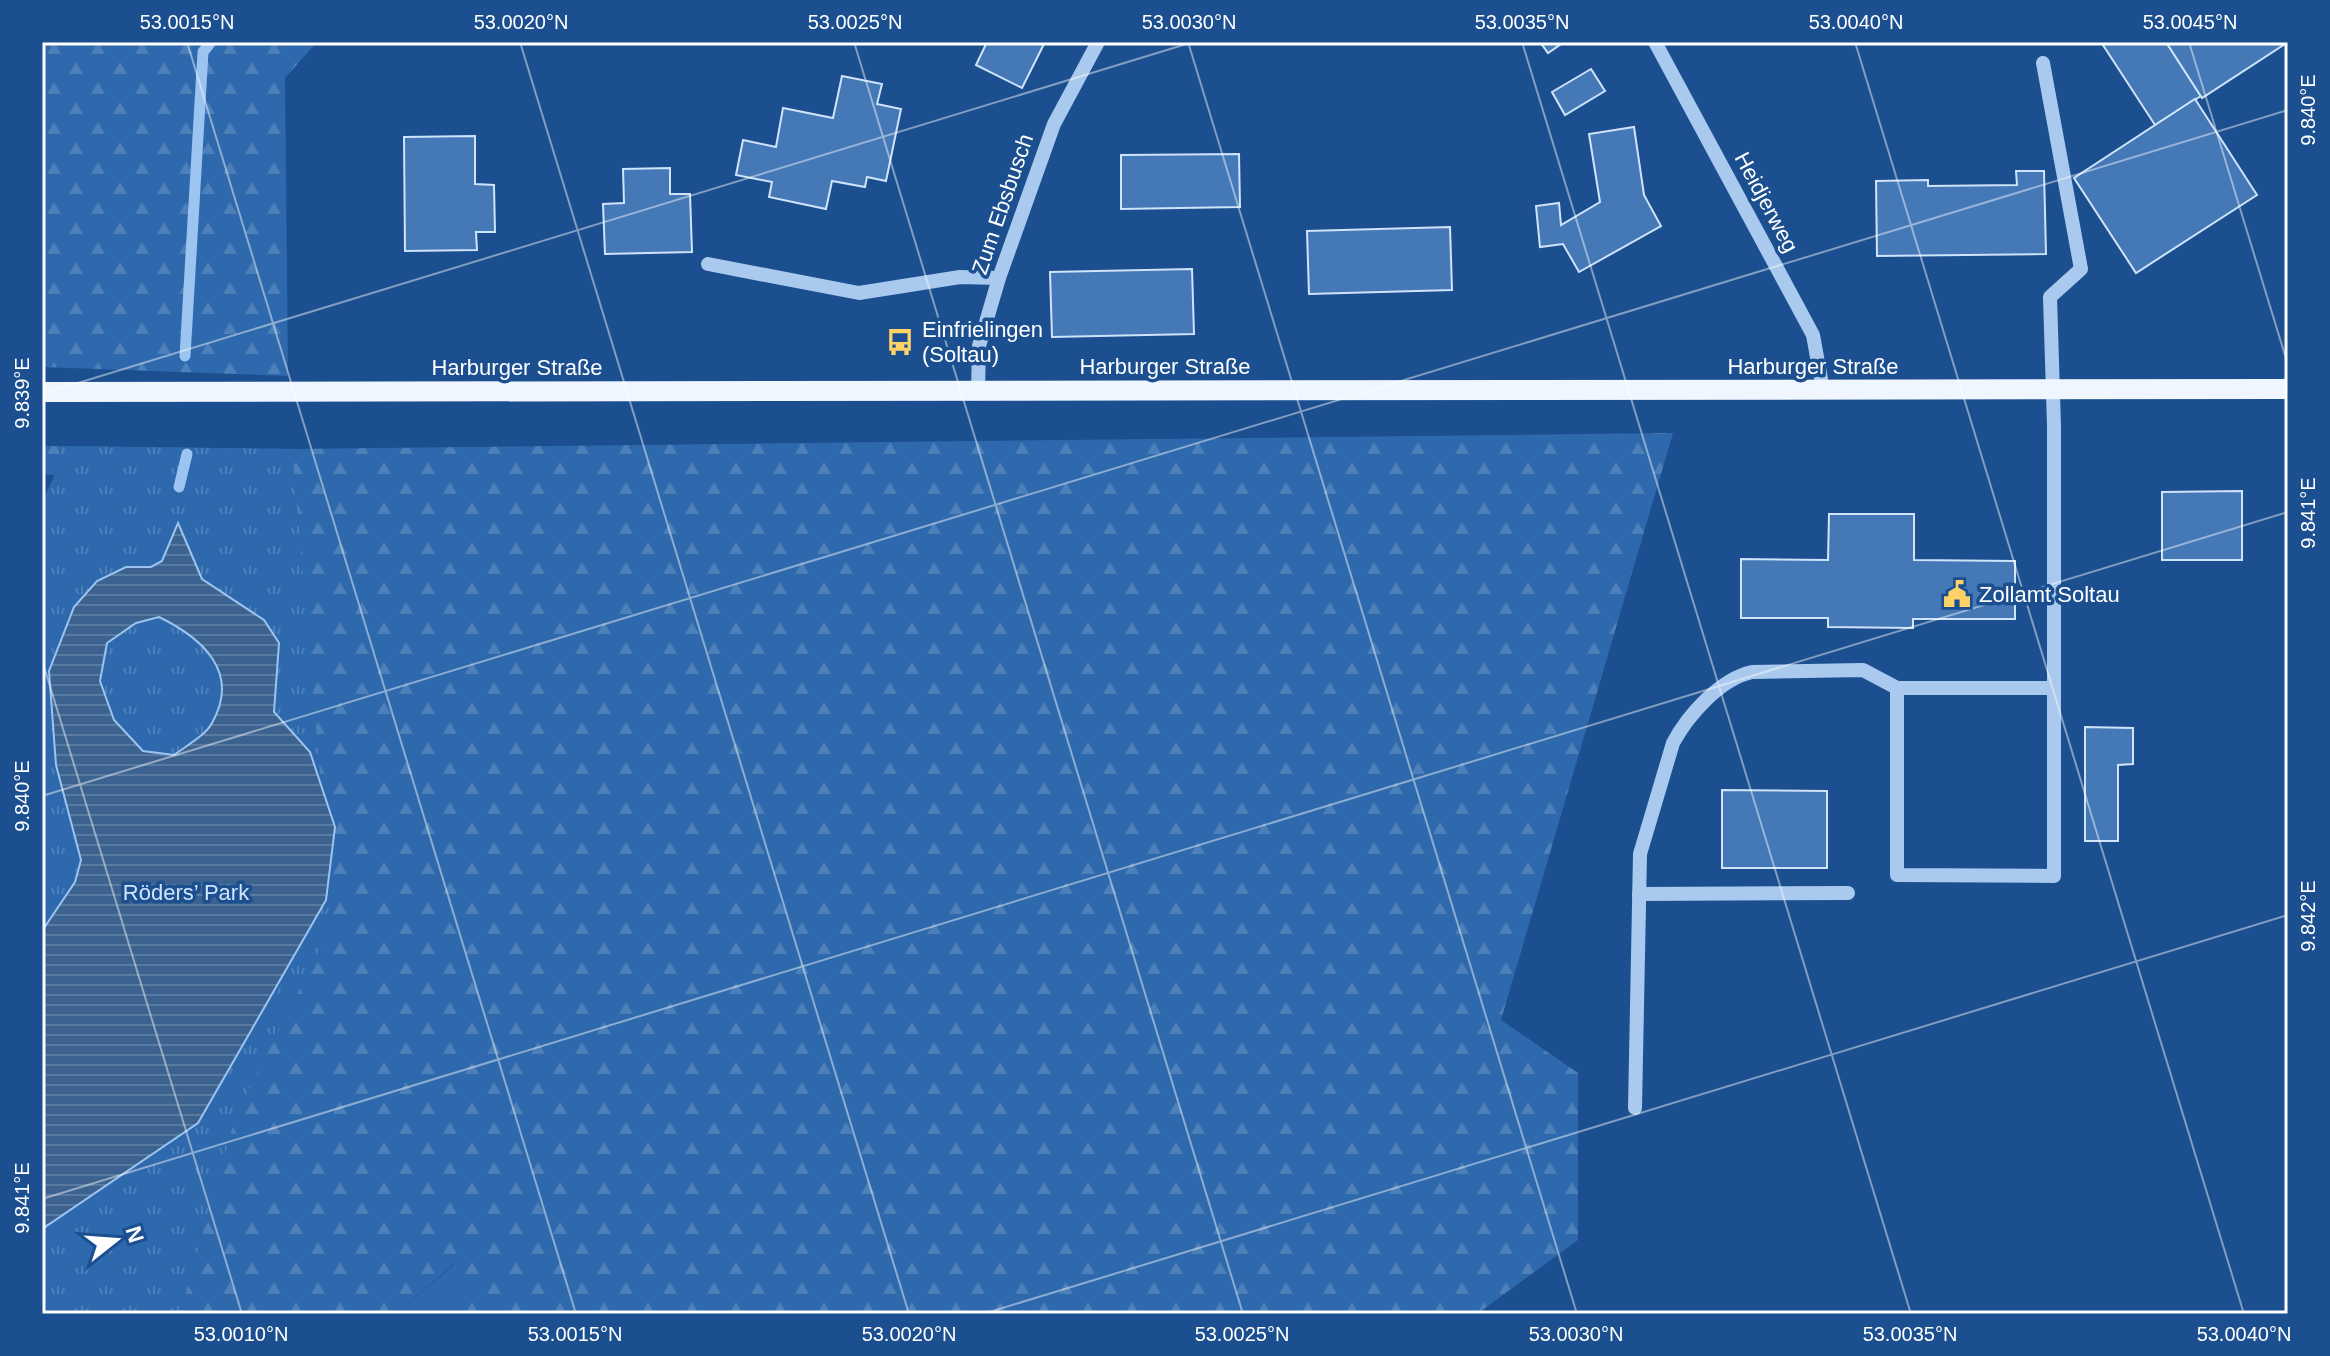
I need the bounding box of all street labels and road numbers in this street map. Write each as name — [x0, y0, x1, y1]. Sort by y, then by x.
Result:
street label: Zum Ebsbusch — [967, 131, 1038, 278]
street label: Heidjerweg — [1730, 148, 1803, 257]
street label: Harburger Straße — [1079, 354, 1251, 379]
street label: Harburger Straße — [1727, 354, 1899, 379]
street label: Harburger Straße — [431, 355, 603, 380]

